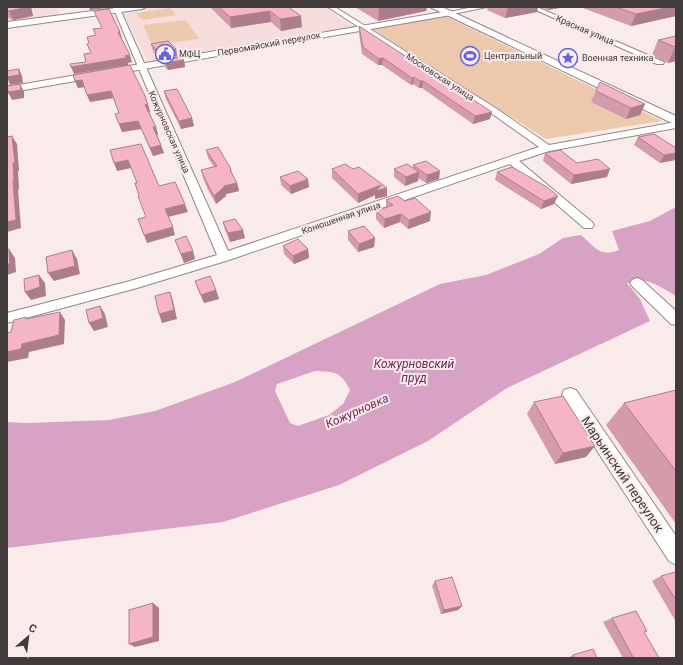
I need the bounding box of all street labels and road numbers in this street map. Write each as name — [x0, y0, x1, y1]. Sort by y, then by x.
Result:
street label: Красная улица — [554, 13, 616, 47]
street label: Первомайский переулок — [217, 30, 321, 58]
street label: Московская улица — [404, 51, 476, 103]
street label: Кожурновская улица — [146, 89, 192, 175]
street label: Конюшенная улица — [300, 200, 382, 236]
street label: Марьинский переулок — [578, 414, 667, 535]

